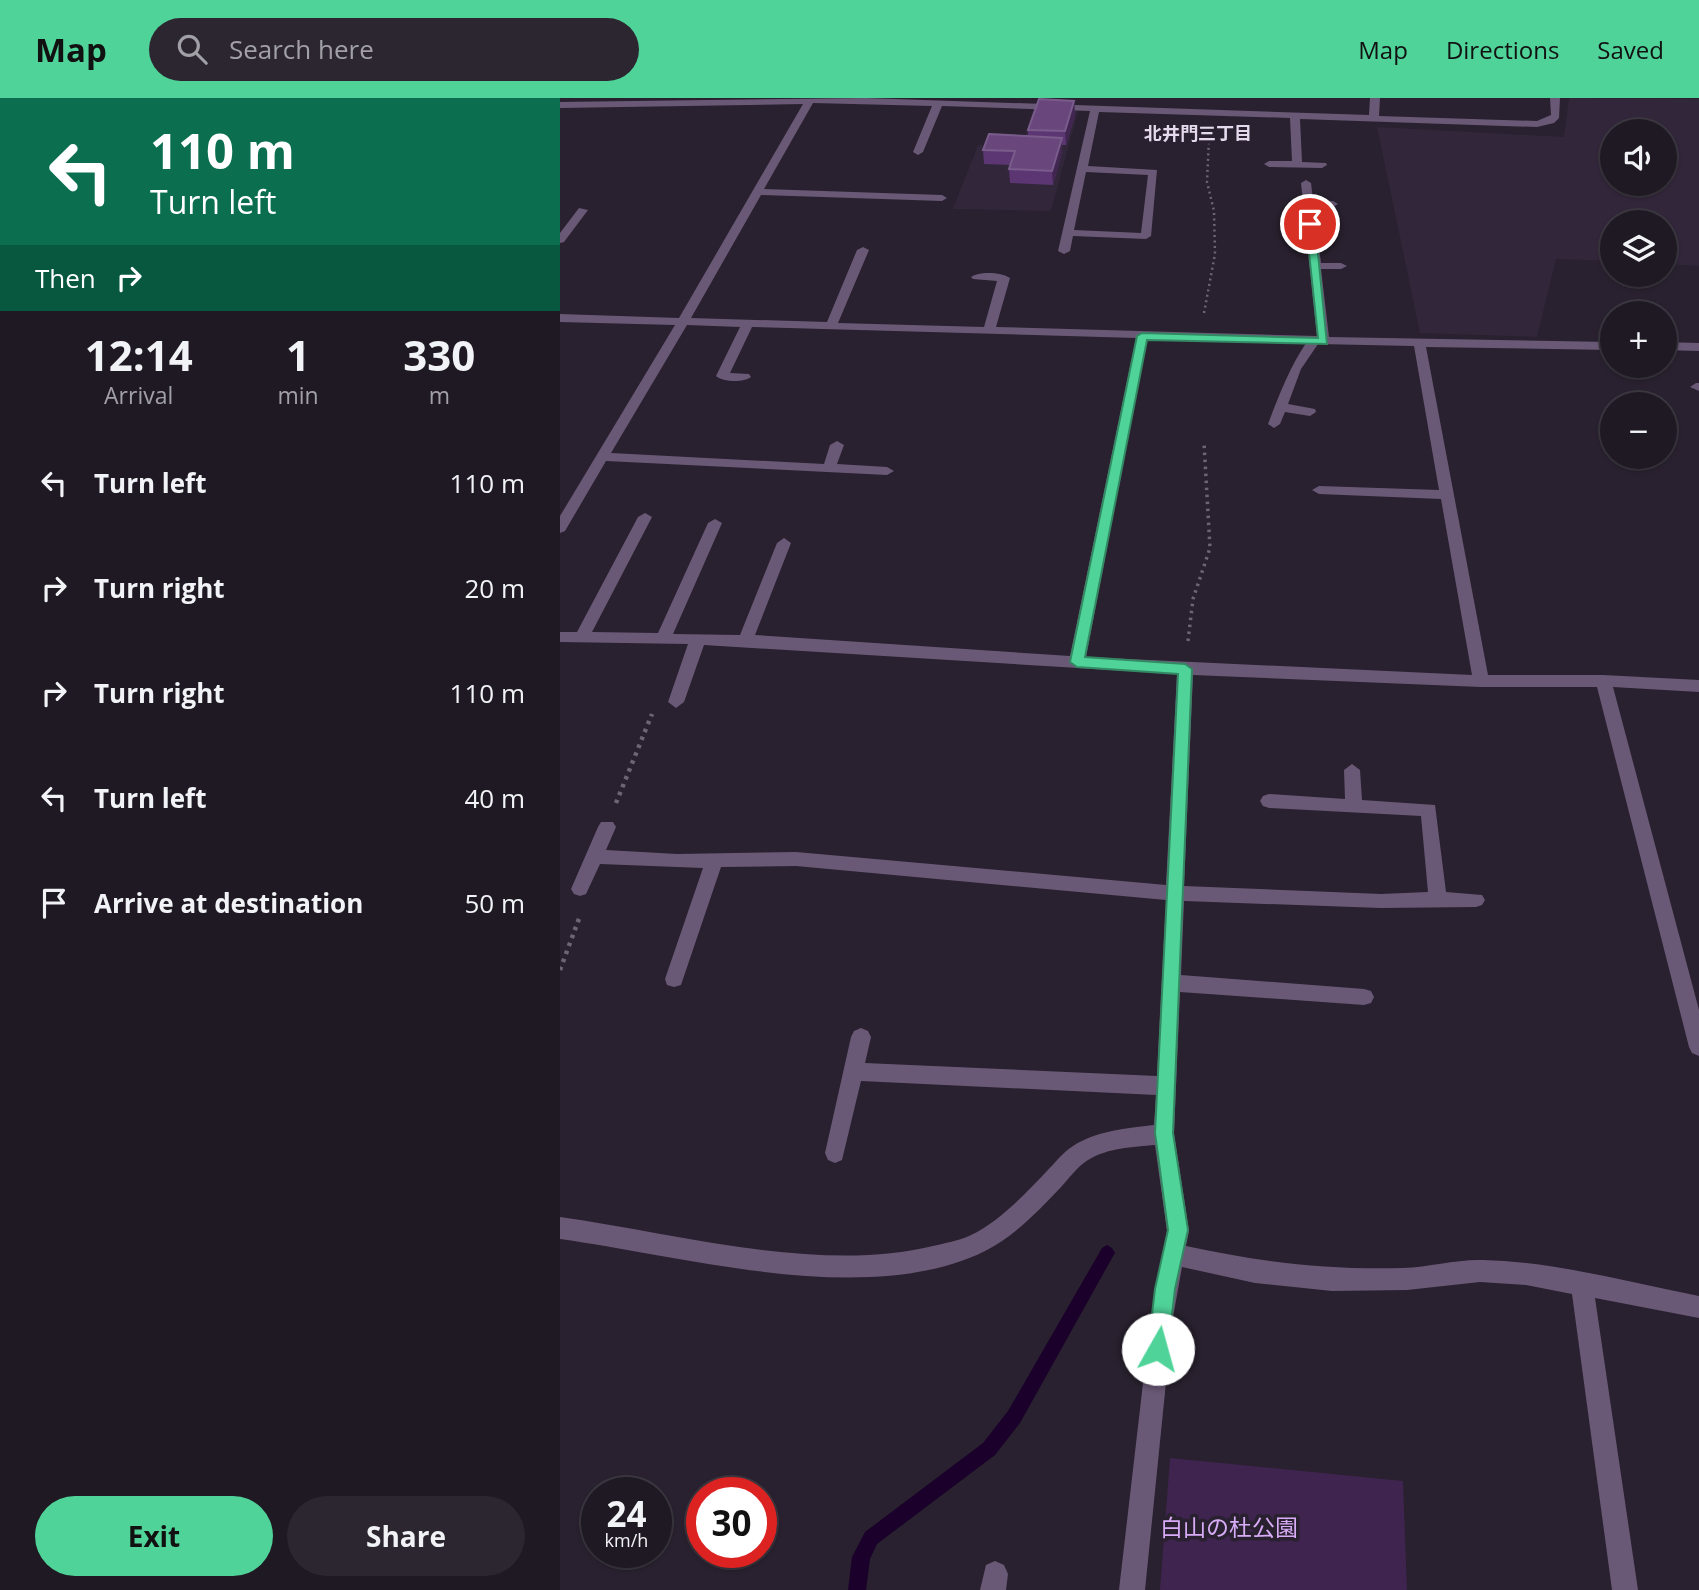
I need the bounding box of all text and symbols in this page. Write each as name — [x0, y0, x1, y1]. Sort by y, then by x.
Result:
search box — [149, 18, 639, 81]
text: Map — [35, 27, 107, 72]
icon: search — [173, 30, 211, 68]
text: Search here — [229, 31, 374, 67]
text: Map — [1358, 33, 1408, 66]
text: Directions — [1446, 33, 1559, 66]
text: Saved — [1597, 33, 1664, 66]
text: 110 m — [150, 117, 295, 183]
map controls — [1600, 119, 1677, 469]
button: sound — [1600, 119, 1677, 196]
district label: 北井門三丁目 — [1144, 121, 1252, 145]
icon: left — [35, 126, 126, 217]
text: Turn left — [150, 180, 276, 223]
pin — [1280, 194, 1340, 254]
icon: arrive — [1291, 205, 1329, 243]
button: layers — [1600, 210, 1677, 287]
icon: right — [110, 259, 148, 297]
text: Then — [35, 260, 96, 296]
button: + — [1600, 301, 1677, 378]
text: 12:14 — [85, 326, 193, 383]
text: 1 — [286, 326, 310, 383]
text: 330 — [403, 326, 475, 383]
text: Arrival — [104, 379, 173, 411]
text: min — [277, 379, 319, 411]
text: m — [429, 379, 450, 411]
button: − — [1600, 392, 1677, 469]
icon: left — [35, 464, 73, 502]
text: Turn left — [94, 465, 206, 501]
text: 110 m — [450, 465, 525, 501]
icon: right — [35, 569, 73, 607]
text: Turn right — [94, 570, 225, 606]
text: 20 m — [464, 570, 525, 606]
icon: right — [35, 674, 73, 712]
text: Turn right — [94, 675, 225, 711]
text: 110 m — [450, 675, 525, 711]
icon: left — [35, 779, 73, 817]
text: Turn left — [94, 780, 206, 816]
text: 40 m — [464, 780, 525, 816]
icon: arrive — [35, 884, 73, 922]
text: Arrive at destination — [94, 885, 363, 921]
text: 50 m — [464, 885, 525, 921]
position arrow — [1121, 1312, 1195, 1386]
speed limit sign: 30 — [686, 1477, 777, 1568]
text: 24 — [606, 1490, 647, 1537]
button: Exit — [35, 1496, 273, 1576]
button: Share — [287, 1496, 525, 1576]
park label: 白山の杜公園 — [1160, 1511, 1298, 1543]
text: km/h — [605, 1528, 648, 1552]

